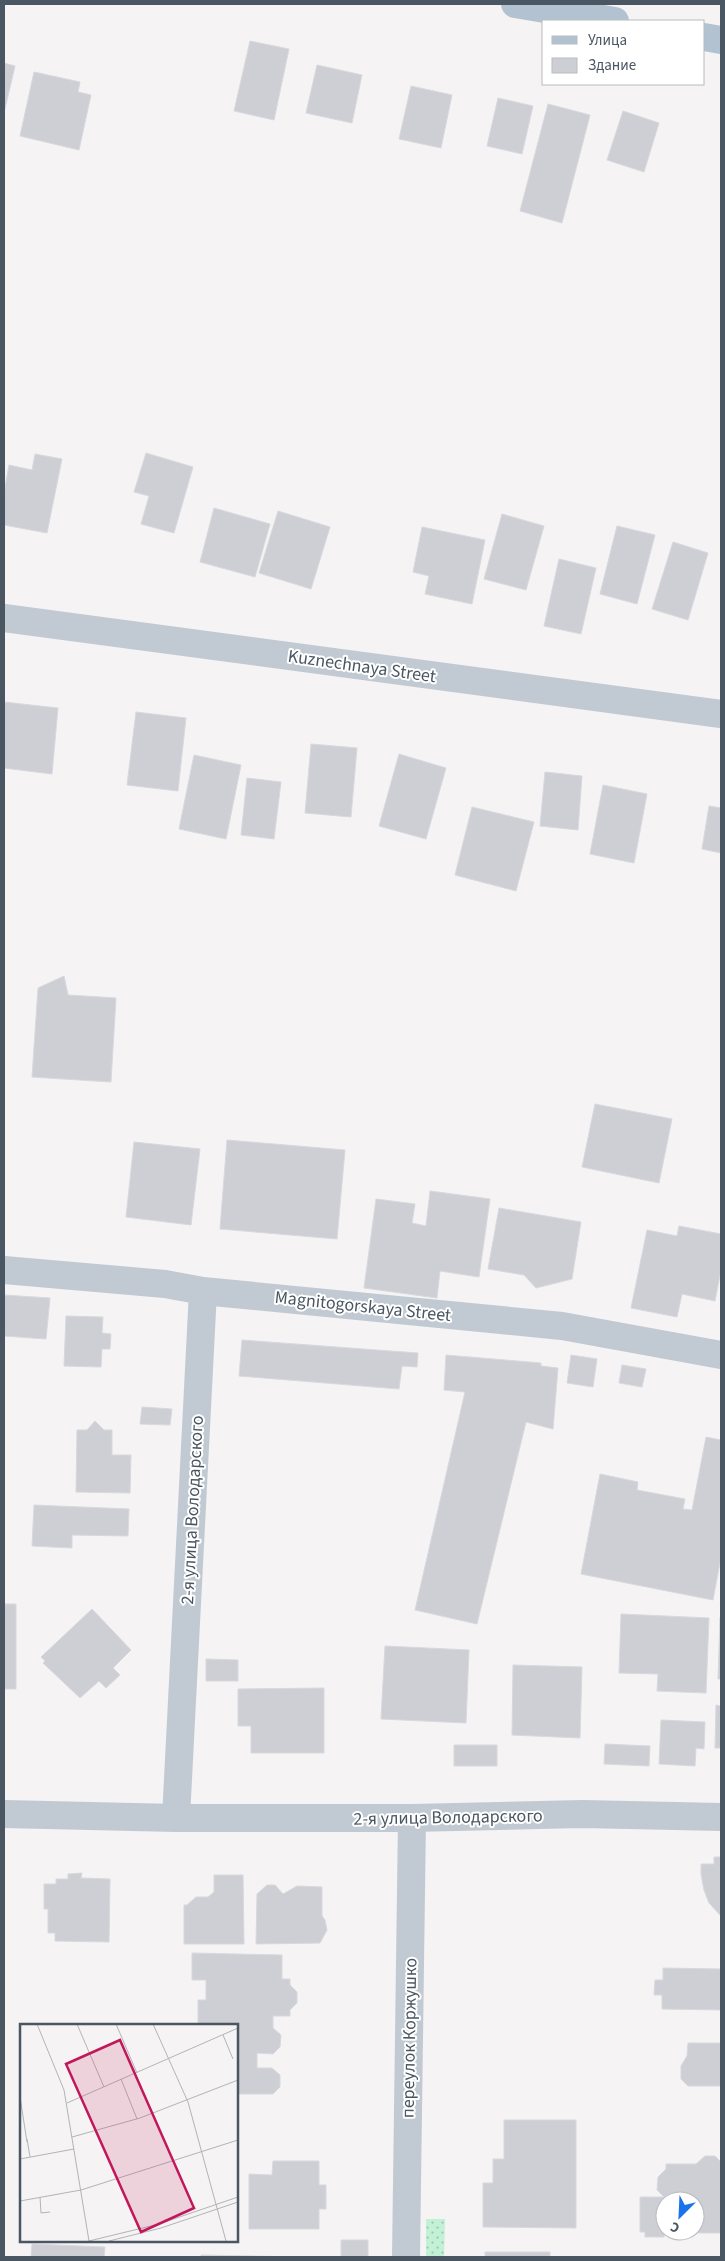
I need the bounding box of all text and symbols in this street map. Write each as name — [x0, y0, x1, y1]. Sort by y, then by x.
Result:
legend — [542, 20, 705, 85]
text: Улица — [588, 30, 627, 51]
text: Здание — [588, 55, 636, 76]
street label: Kuznechnaya Street — [286, 644, 438, 689]
street label: Magnitogorskaya Street — [274, 1285, 452, 1328]
street label: 2-я улица Володарского — [175, 1415, 210, 1605]
street label: 2-я улица Володарского — [353, 1803, 543, 1832]
street label: переулок Коржушко — [396, 1958, 423, 2118]
inset map — [20, 2024, 238, 2241]
north arrow — [655, 2191, 705, 2241]
text: С — [667, 2216, 683, 2238]

